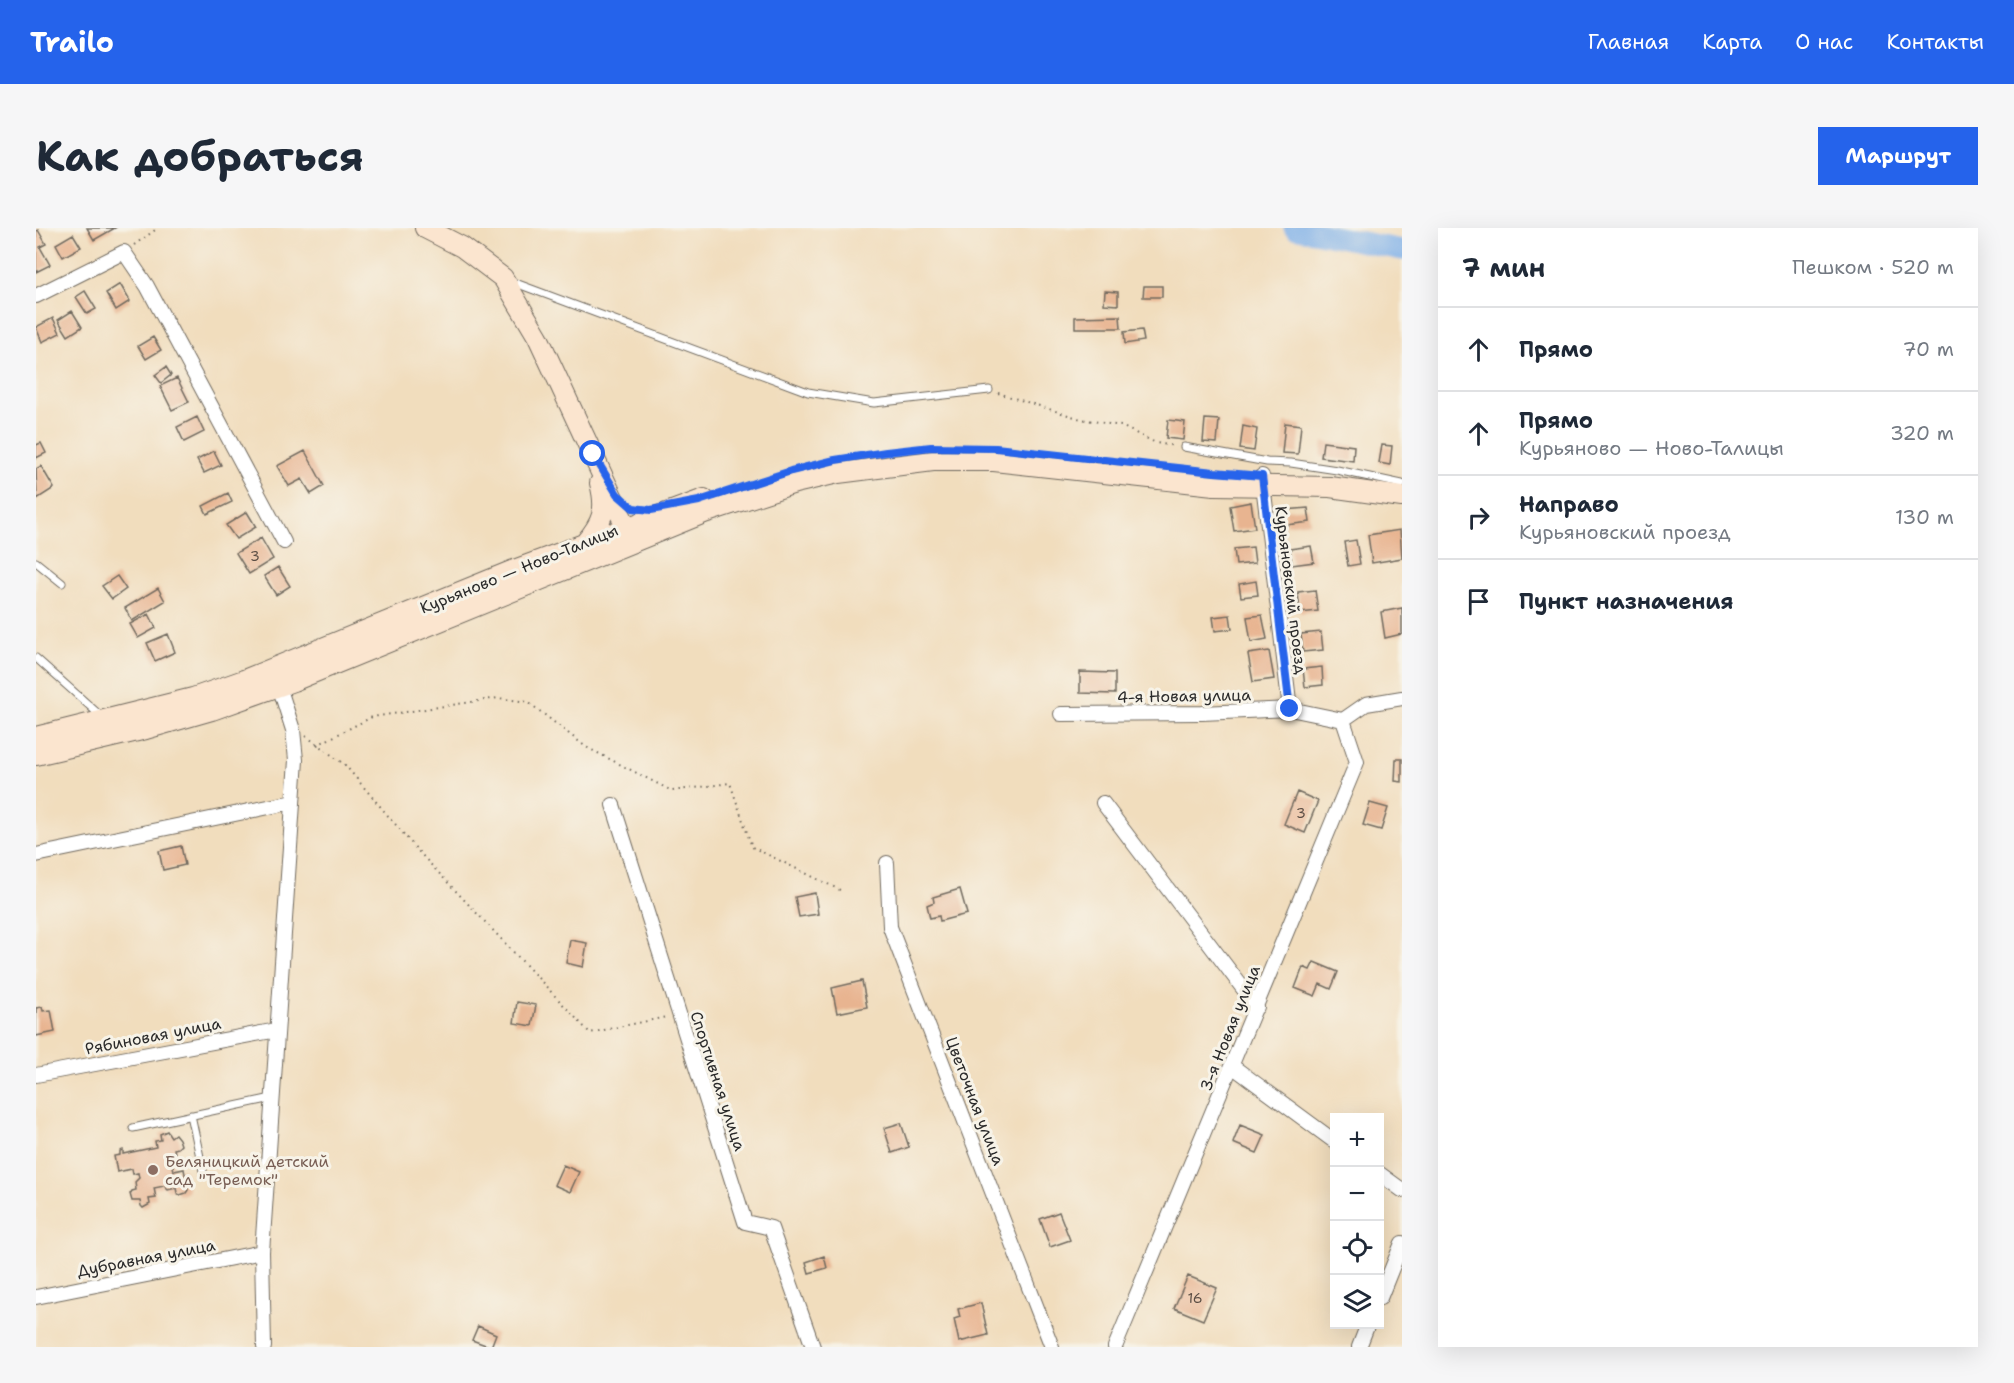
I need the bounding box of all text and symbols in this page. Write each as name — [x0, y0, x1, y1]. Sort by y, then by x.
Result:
text: Trailo — [30, 23, 114, 61]
text: Главная — [1588, 28, 1669, 56]
text: Карта — [1702, 28, 1762, 56]
text: О нас — [1795, 28, 1853, 56]
text: Контакты — [1886, 28, 1984, 56]
button: Маршрут — [1818, 127, 1978, 185]
text: Как добраться — [36, 128, 364, 184]
text: 7 мин — [1462, 250, 1545, 285]
text: Пешком · 520 m — [1792, 254, 1954, 280]
icon: ahead — [1462, 333, 1495, 366]
text: Прямо — [1519, 335, 1593, 364]
text: 70 m — [1902, 336, 1954, 362]
text: Прямо — [1519, 406, 1593, 435]
icon: ahead — [1462, 417, 1495, 450]
text: 320 m — [1890, 420, 1954, 446]
text: Курьяново — Ново-Талицы — [1519, 435, 1784, 461]
route start — [579, 440, 605, 466]
text: Направо — [1519, 490, 1619, 519]
icon: right — [1462, 501, 1495, 534]
text: 130 m — [1895, 504, 1954, 530]
street label: Курьяновский проезд — [1270, 505, 1312, 675]
text: Курьяновский проезд — [1519, 519, 1731, 545]
street label: Курьяново — Ново-Талицы — [417, 520, 621, 618]
house number: 3 — [250, 547, 260, 565]
icon: arrive — [1462, 585, 1495, 618]
text: Пункт назначения — [1519, 587, 1733, 616]
street label: 4-я Новая улица — [1117, 684, 1251, 708]
route end — [1276, 695, 1302, 721]
house number: 3 — [1296, 804, 1306, 822]
street label: 3-я Новая улица — [1195, 962, 1265, 1094]
street label: Спортивная улица — [686, 1009, 750, 1153]
street label: Рябиновая улица — [83, 1013, 223, 1059]
street label: Цветочная улица — [941, 1034, 1009, 1168]
map controls — [1330, 1113, 1384, 1329]
button: + — [1330, 1113, 1384, 1167]
place label: Беляницкий детский сад "Теремок" — [165, 1151, 329, 1190]
marker: Беляницкий детский сад "Теремок" — [146, 1163, 160, 1177]
button: − — [1330, 1167, 1384, 1221]
button: locate — [1330, 1221, 1384, 1275]
street label: Дубравная улица — [75, 1234, 217, 1282]
button: layers — [1330, 1275, 1384, 1329]
house number: 16 — [1187, 1289, 1203, 1307]

